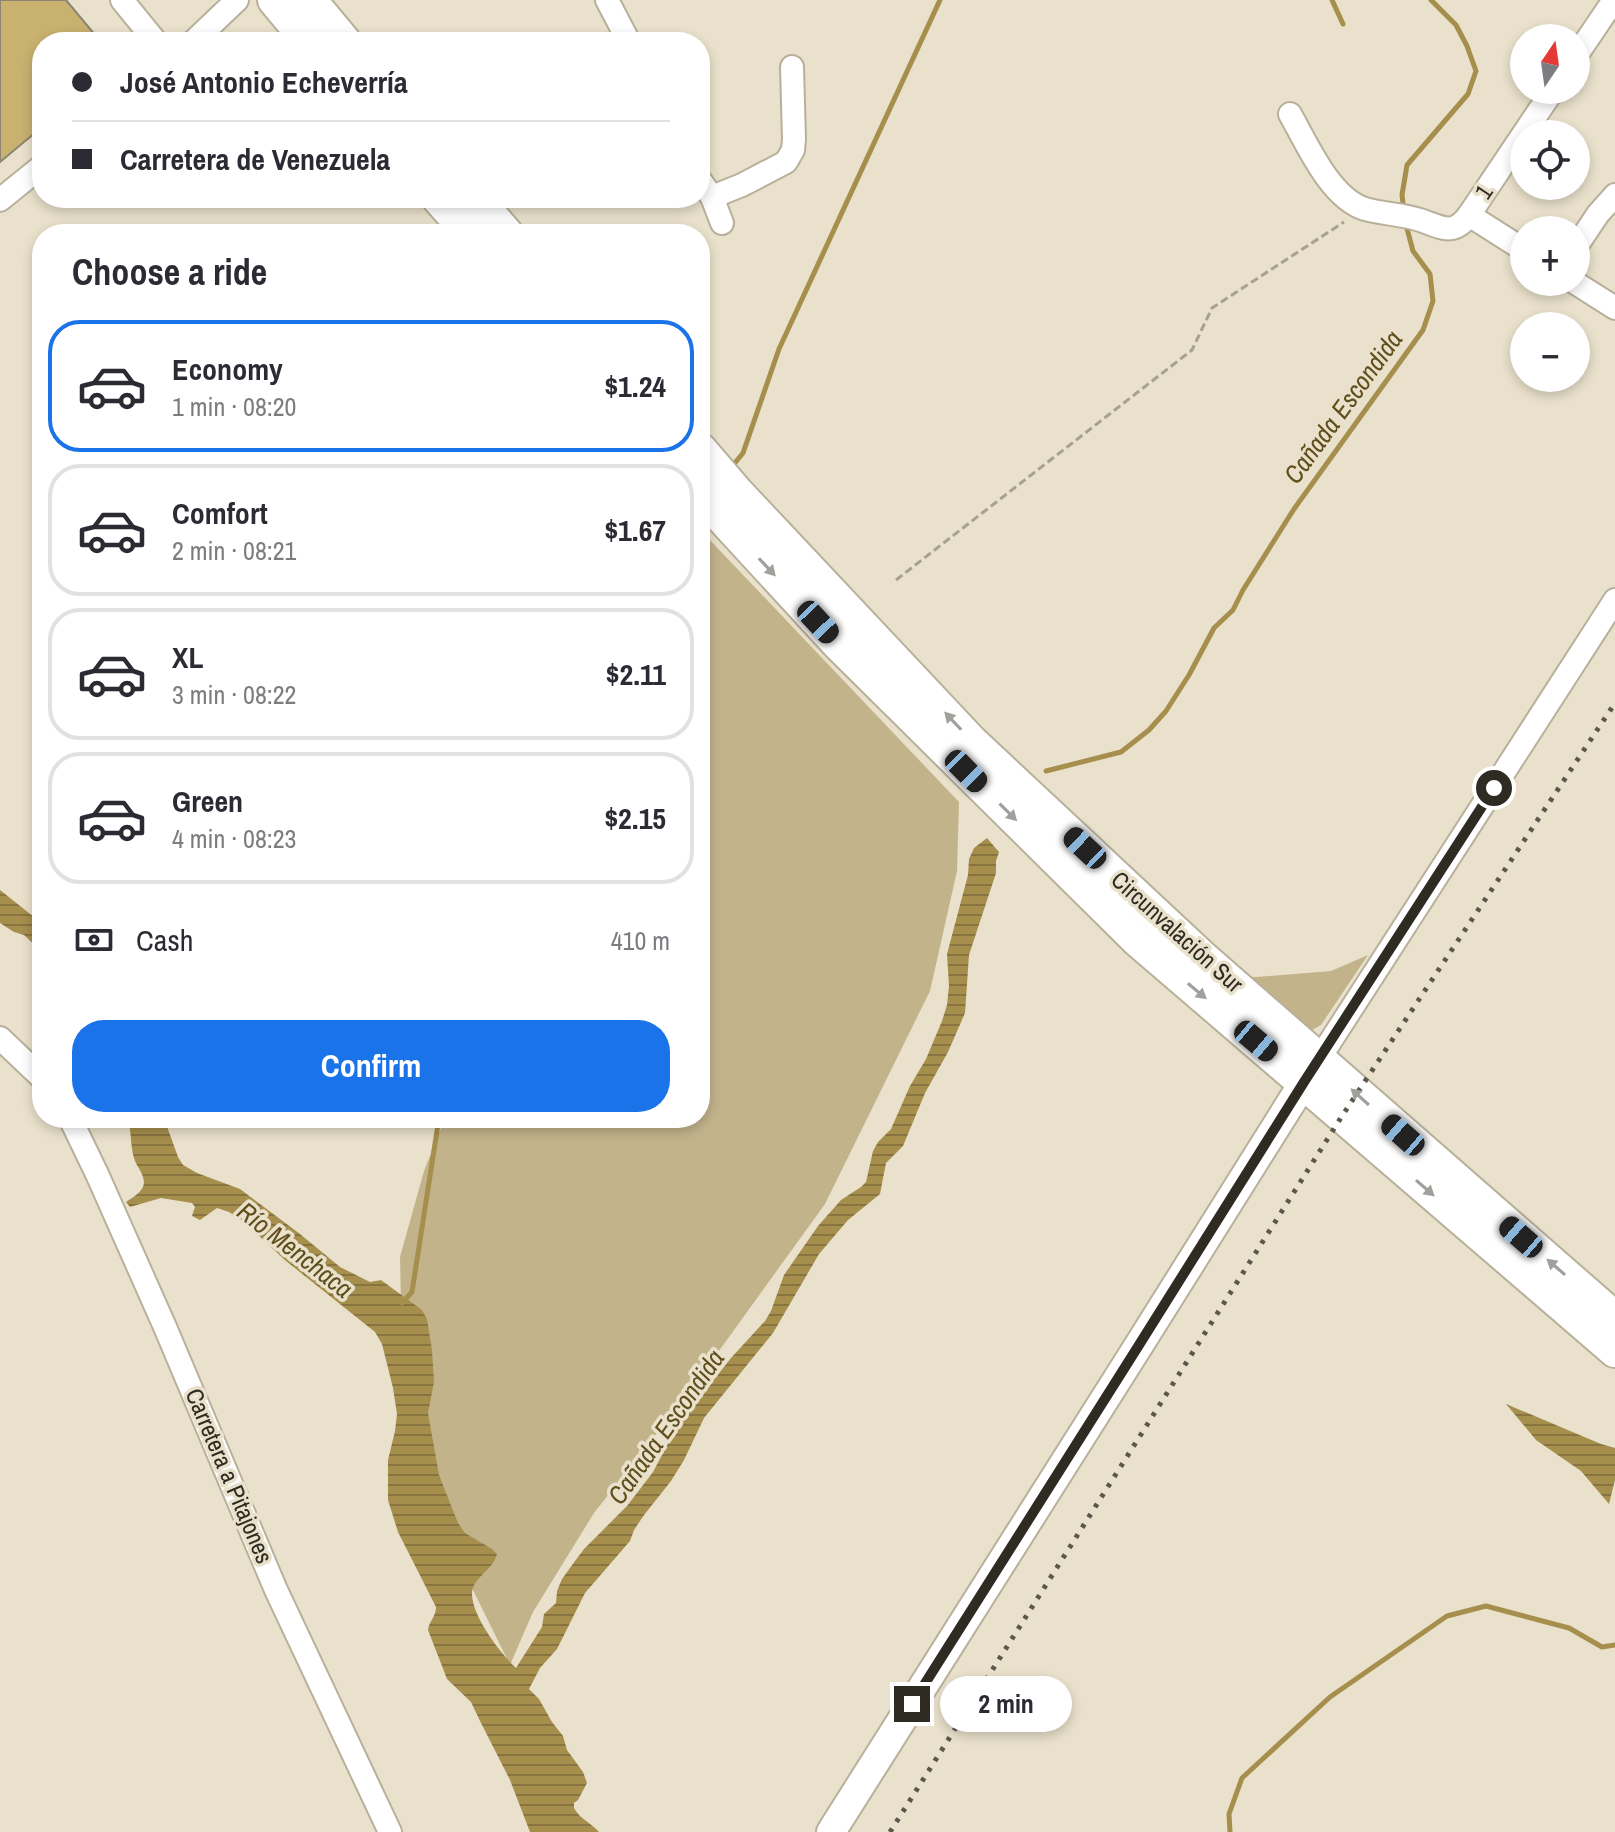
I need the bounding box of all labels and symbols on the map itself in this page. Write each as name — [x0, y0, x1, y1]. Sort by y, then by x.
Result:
north arrow — [1510, 24, 1590, 104]
street label: 1 — [1467, 178, 1500, 205]
water label: Cañada Escondida — [1275, 323, 1410, 490]
one-way arrow — [757, 557, 775, 576]
car — [793, 596, 843, 648]
one-way arrow — [944, 712, 962, 731]
car — [941, 746, 991, 796]
route start — [1476, 770, 1512, 806]
one-way arrow — [998, 802, 1017, 821]
car — [1059, 823, 1111, 873]
street label: Circunvalación Sur — [1105, 863, 1251, 999]
one-way arrow — [1186, 982, 1206, 999]
car — [1230, 1016, 1282, 1066]
one-way arrow — [1350, 1088, 1369, 1106]
car — [1377, 1110, 1429, 1160]
one-way arrow — [1416, 1179, 1435, 1197]
water label: Río Menchaca — [230, 1193, 360, 1306]
car — [1495, 1212, 1547, 1262]
one-way arrow — [1546, 1259, 1566, 1276]
water label: Cañada Escondida — [599, 1342, 732, 1511]
street label: Carretera a Pitajones — [179, 1383, 281, 1568]
callout: 2 min — [940, 1676, 1072, 1732]
route end — [894, 1686, 930, 1722]

